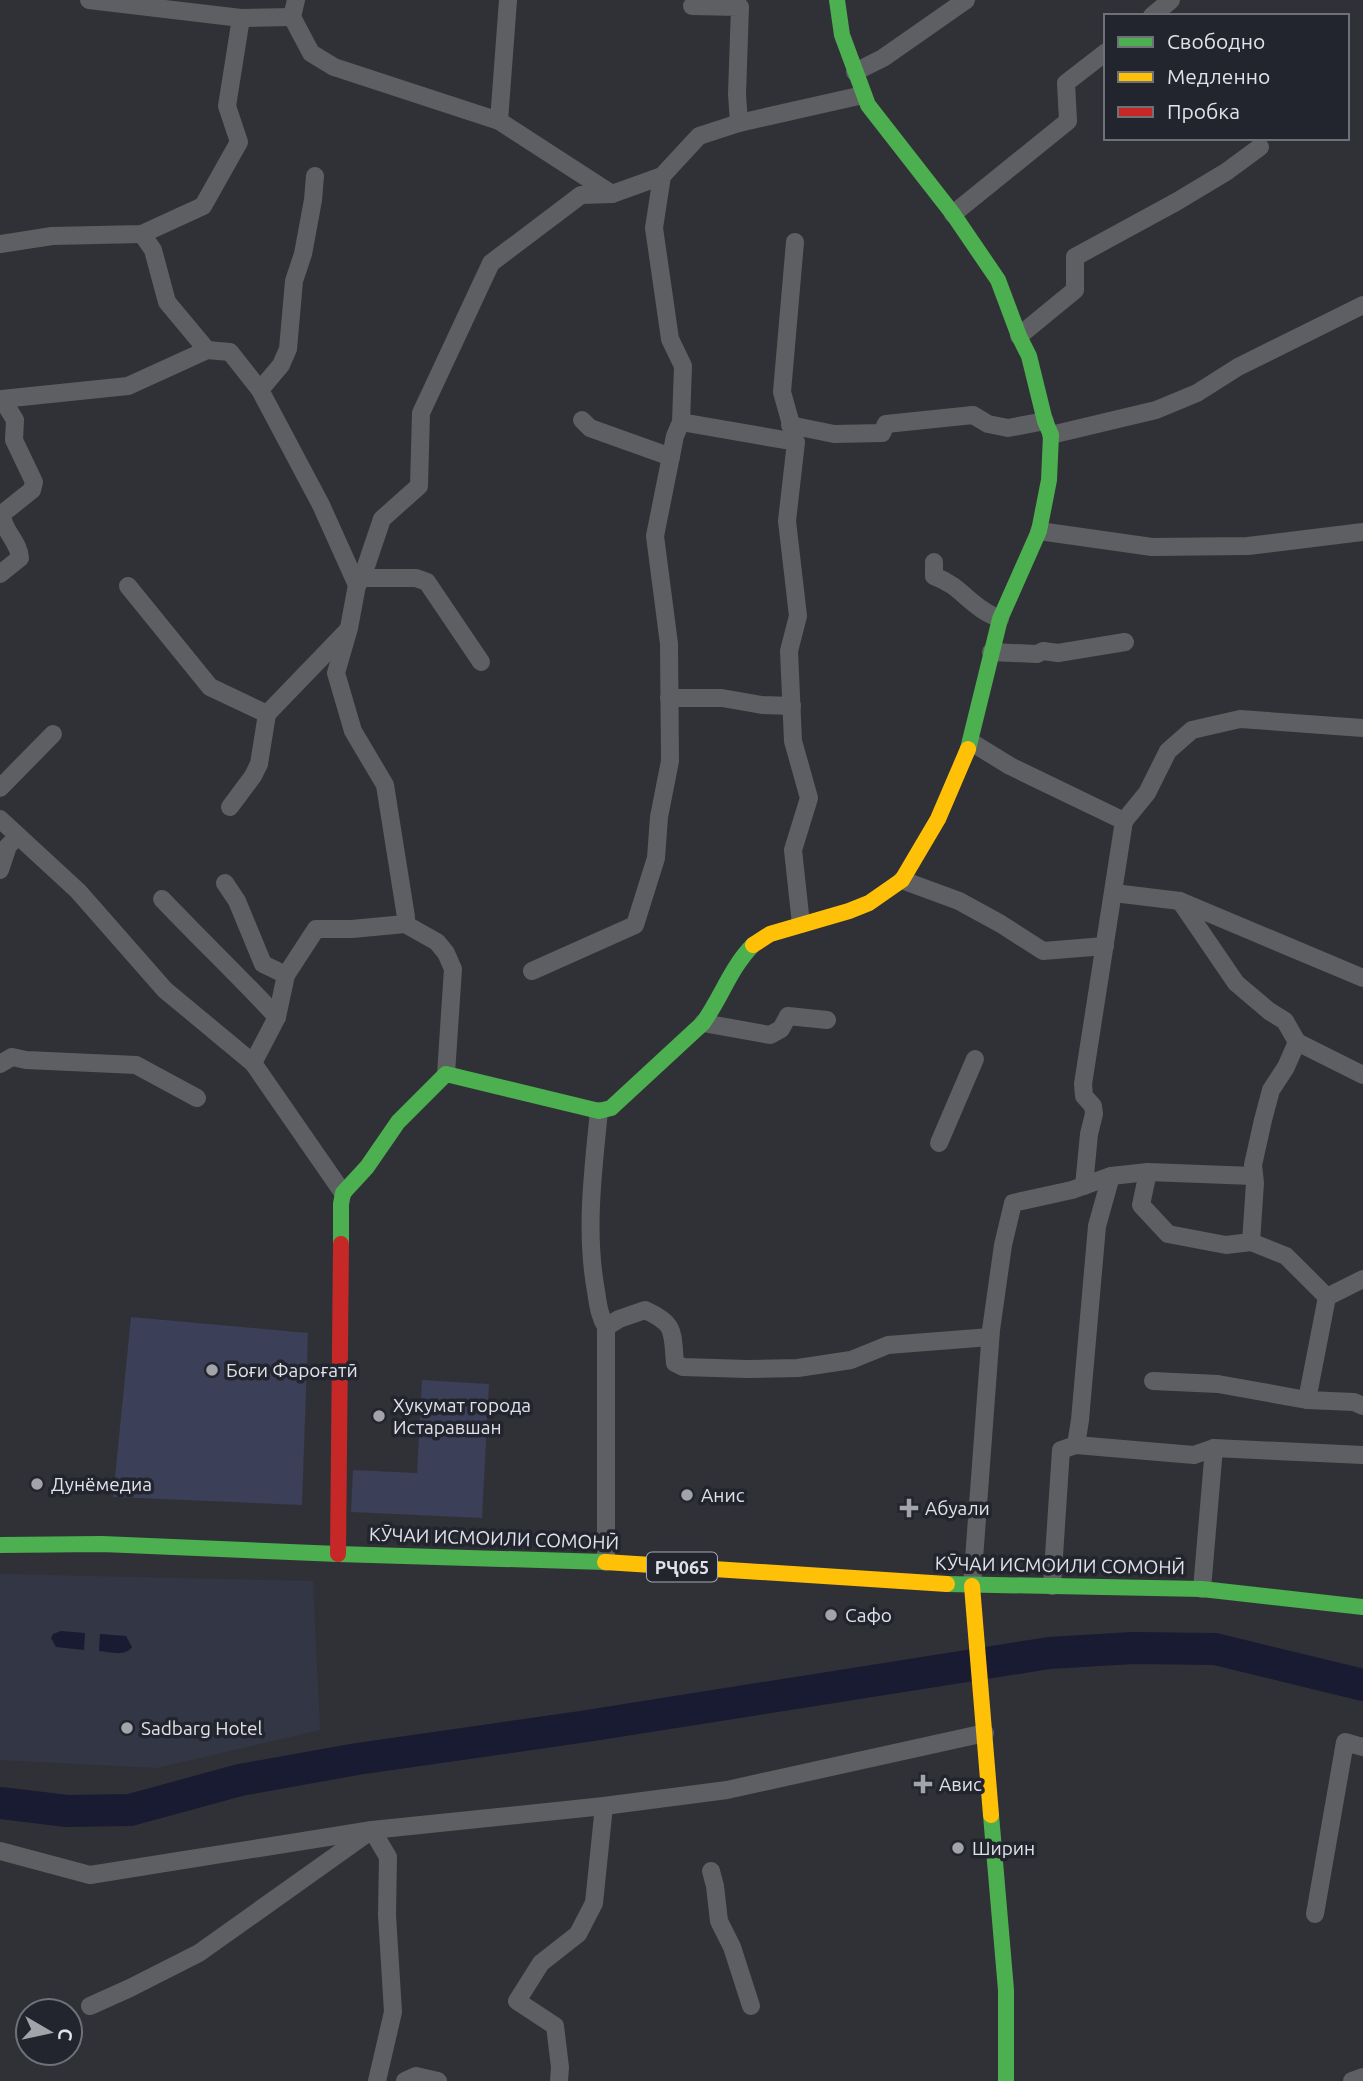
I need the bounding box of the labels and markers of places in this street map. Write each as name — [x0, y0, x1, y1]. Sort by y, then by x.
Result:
place label: Боғи Фароғатӣ — [226, 1359, 358, 1381]
marker: Боғи Фароғатӣ — [204, 1362, 220, 1378]
place label: Хукумат города Истаравшан — [393, 1394, 531, 1438]
marker: Хукумат города Истаравшан — [371, 1408, 387, 1424]
place label: Дунёмедиа — [51, 1473, 152, 1495]
marker: Дунёмедиа — [29, 1476, 45, 1492]
place label: Анис — [701, 1484, 745, 1506]
marker: Анис — [679, 1487, 695, 1503]
place label: Абуали — [925, 1497, 990, 1519]
marker: Абуали — [899, 1498, 919, 1518]
place label: Сафо — [845, 1604, 892, 1626]
marker: Сафо — [823, 1607, 839, 1623]
place label: Sadbarg Hotel — [141, 1717, 262, 1739]
marker: Sadbarg Hotel — [119, 1720, 135, 1736]
place label: Авис — [939, 1773, 982, 1795]
marker: Авис — [913, 1774, 933, 1794]
place label: Ширин — [972, 1837, 1035, 1859]
marker: Ширин — [950, 1840, 966, 1856]

